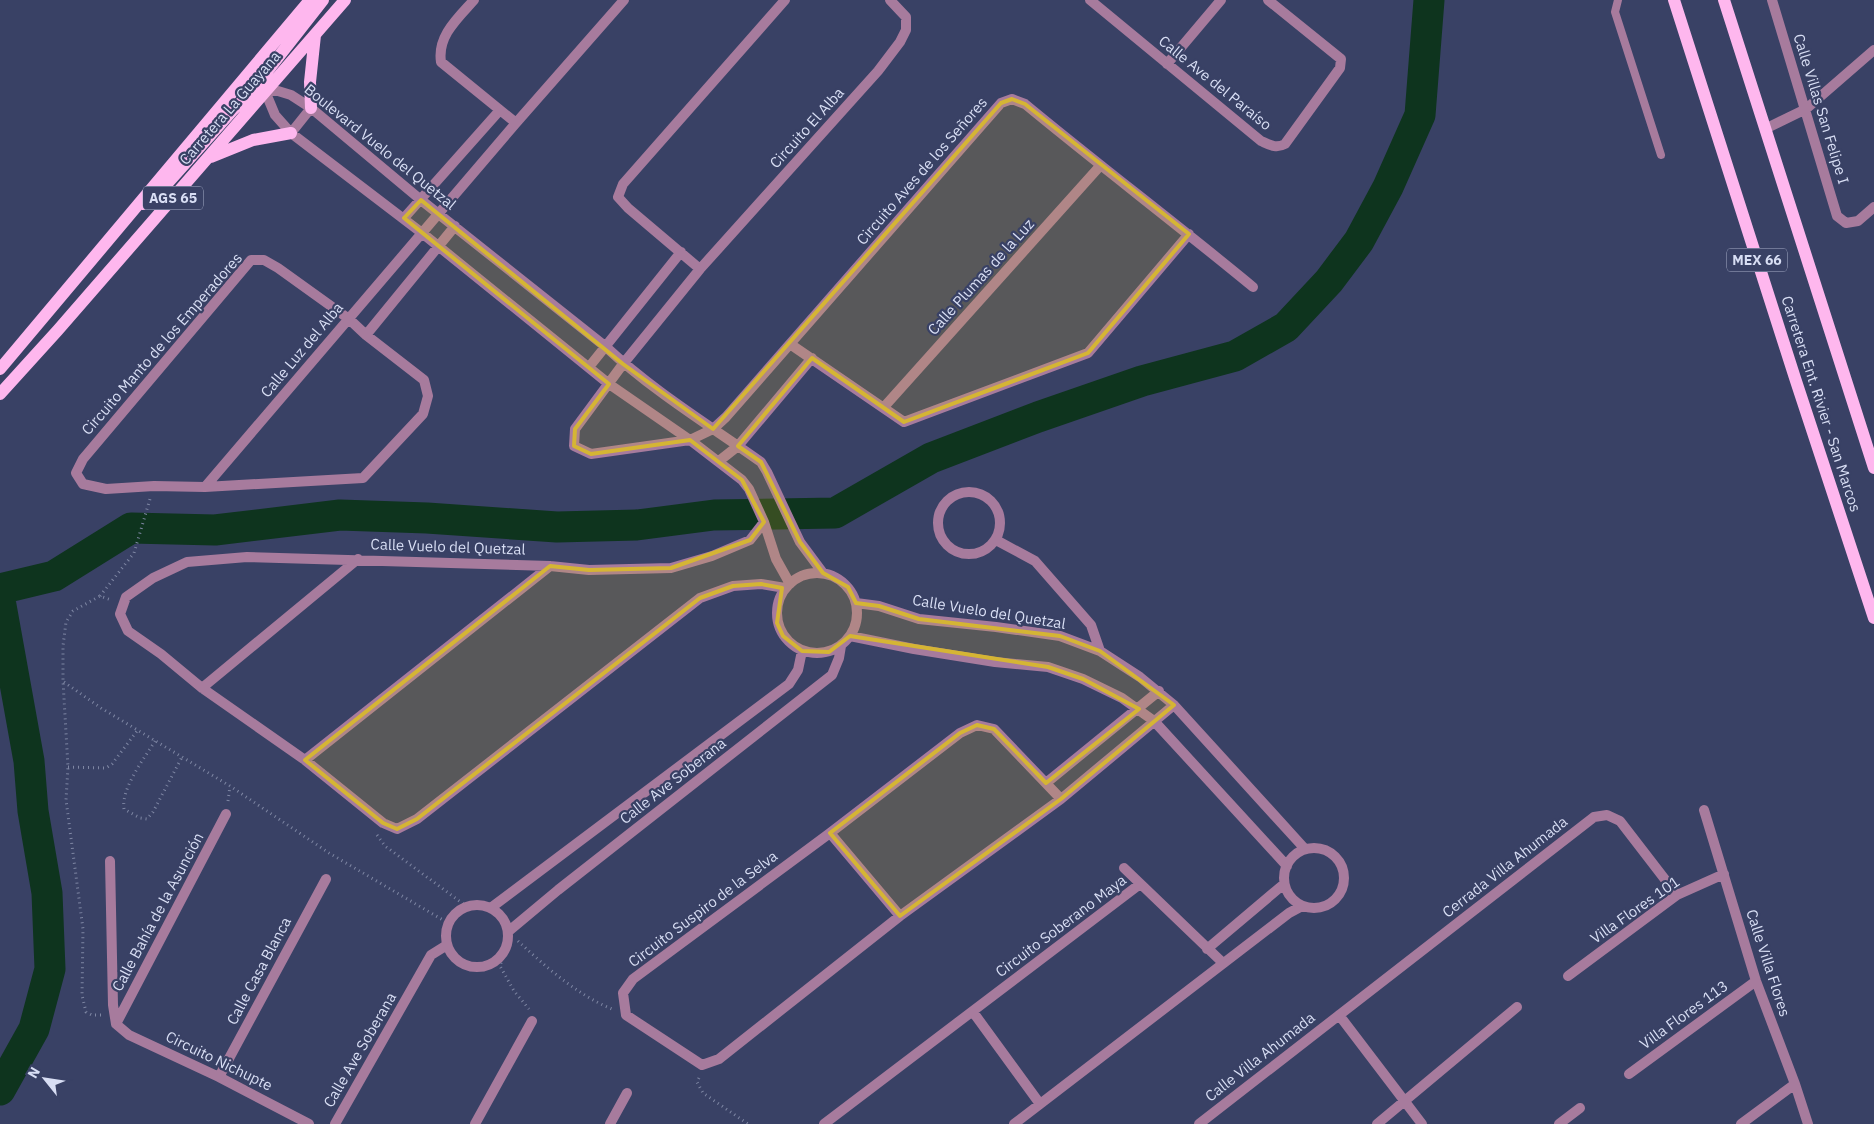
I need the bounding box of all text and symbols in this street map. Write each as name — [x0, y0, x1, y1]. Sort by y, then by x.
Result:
street label: Calle Ave del Paraíso — [1155, 31, 1276, 134]
street label: Calle Villas San Felipe I — [1790, 31, 1853, 186]
street label: Carretera La Guayana — [175, 47, 284, 169]
street label: Boulevard Vuelo del Quetzal — [301, 80, 460, 214]
street label: Circuito El Alba — [765, 83, 848, 172]
street label: Circuito Aves de los Señores — [852, 93, 991, 249]
road number: AGS 65 — [143, 187, 203, 210]
street label: Calle Plumas de la Luz — [923, 215, 1038, 339]
road number: MEX 66 — [1727, 248, 1787, 272]
street label: Circuito Manto de los Emperadores — [77, 249, 246, 439]
street label: Carretera Ent. Rivier - San Marcos — [1778, 293, 1865, 514]
street label: Calle Luz del Alba — [256, 298, 347, 401]
street label: Calle Vuelo del Quetzal — [370, 534, 526, 559]
street label: Calle Vuelo del Quetzal — [911, 590, 1067, 633]
street label: Calle Ave Soberana — [616, 733, 730, 828]
street label: Cerrada Villa Ahumada — [1438, 812, 1571, 921]
street label: Calle Bahía de la Asunción — [108, 829, 208, 994]
street label: Circuito Suspiro de la Selva — [624, 846, 781, 971]
street label: Circuito Soberano Maya — [992, 870, 1130, 981]
street label: Villa Flores 101 — [1586, 872, 1683, 947]
street label: Calle Villa Flores — [1742, 907, 1795, 1019]
street label: Calle Casa Blanca — [222, 914, 295, 1028]
street label: Villa Flores 113 — [1636, 976, 1732, 1053]
street label: Calle Ave Soberana — [319, 989, 400, 1111]
street label: Calle Villa Ahumada — [1201, 1008, 1318, 1105]
street label: Circuito Nichupte — [163, 1026, 276, 1095]
north arrow — [20, 1054, 70, 1104]
text: N — [23, 1064, 44, 1081]

